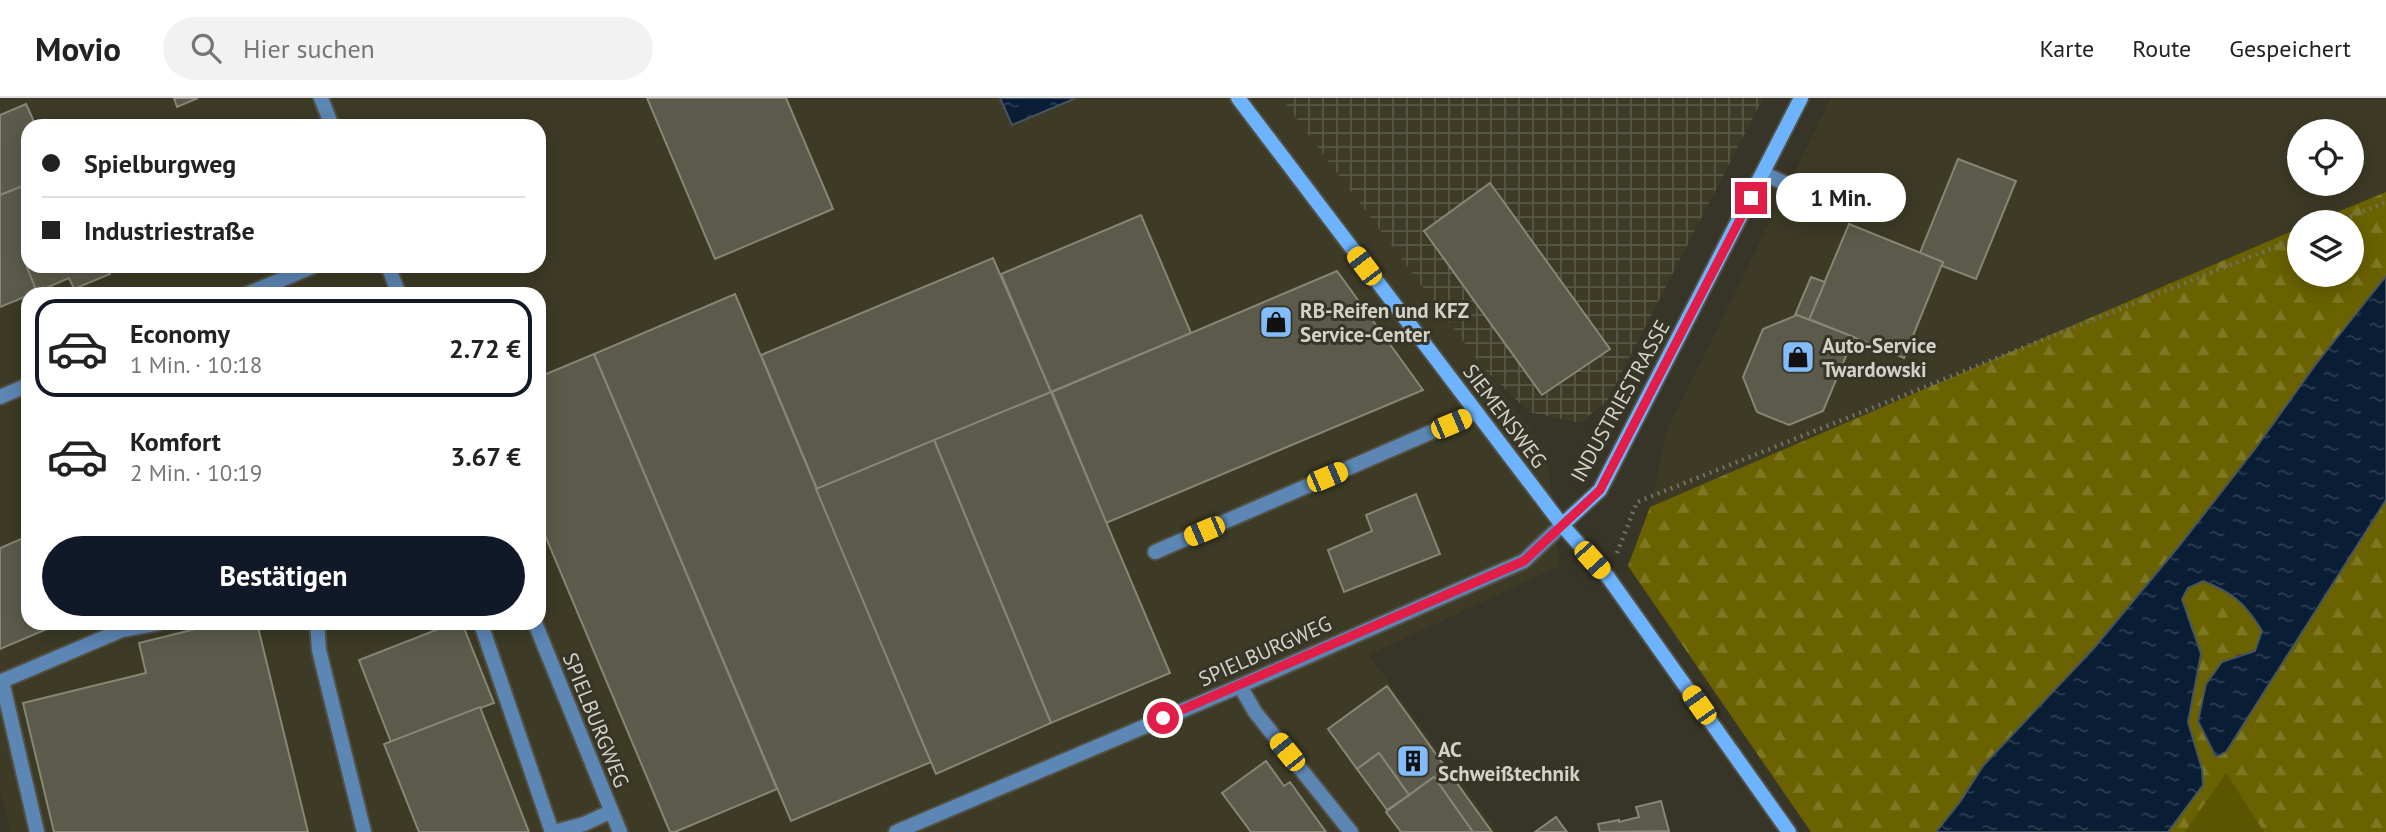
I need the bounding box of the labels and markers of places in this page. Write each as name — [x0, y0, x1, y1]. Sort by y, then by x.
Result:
place label: RB-Reifen und KFZ Service-Center — [1300, 297, 1469, 348]
shop icon: RB-Reifen und KFZ Service-Center — [1257, 303, 1295, 341]
place label: Auto-Service Twardowski — [1822, 332, 1936, 383]
shop icon: Auto-Service Twardowski — [1779, 338, 1817, 376]
place label: AC Schweißtechnik — [1438, 736, 1581, 787]
building icon: AC Schweißtechnik — [1394, 742, 1432, 780]

